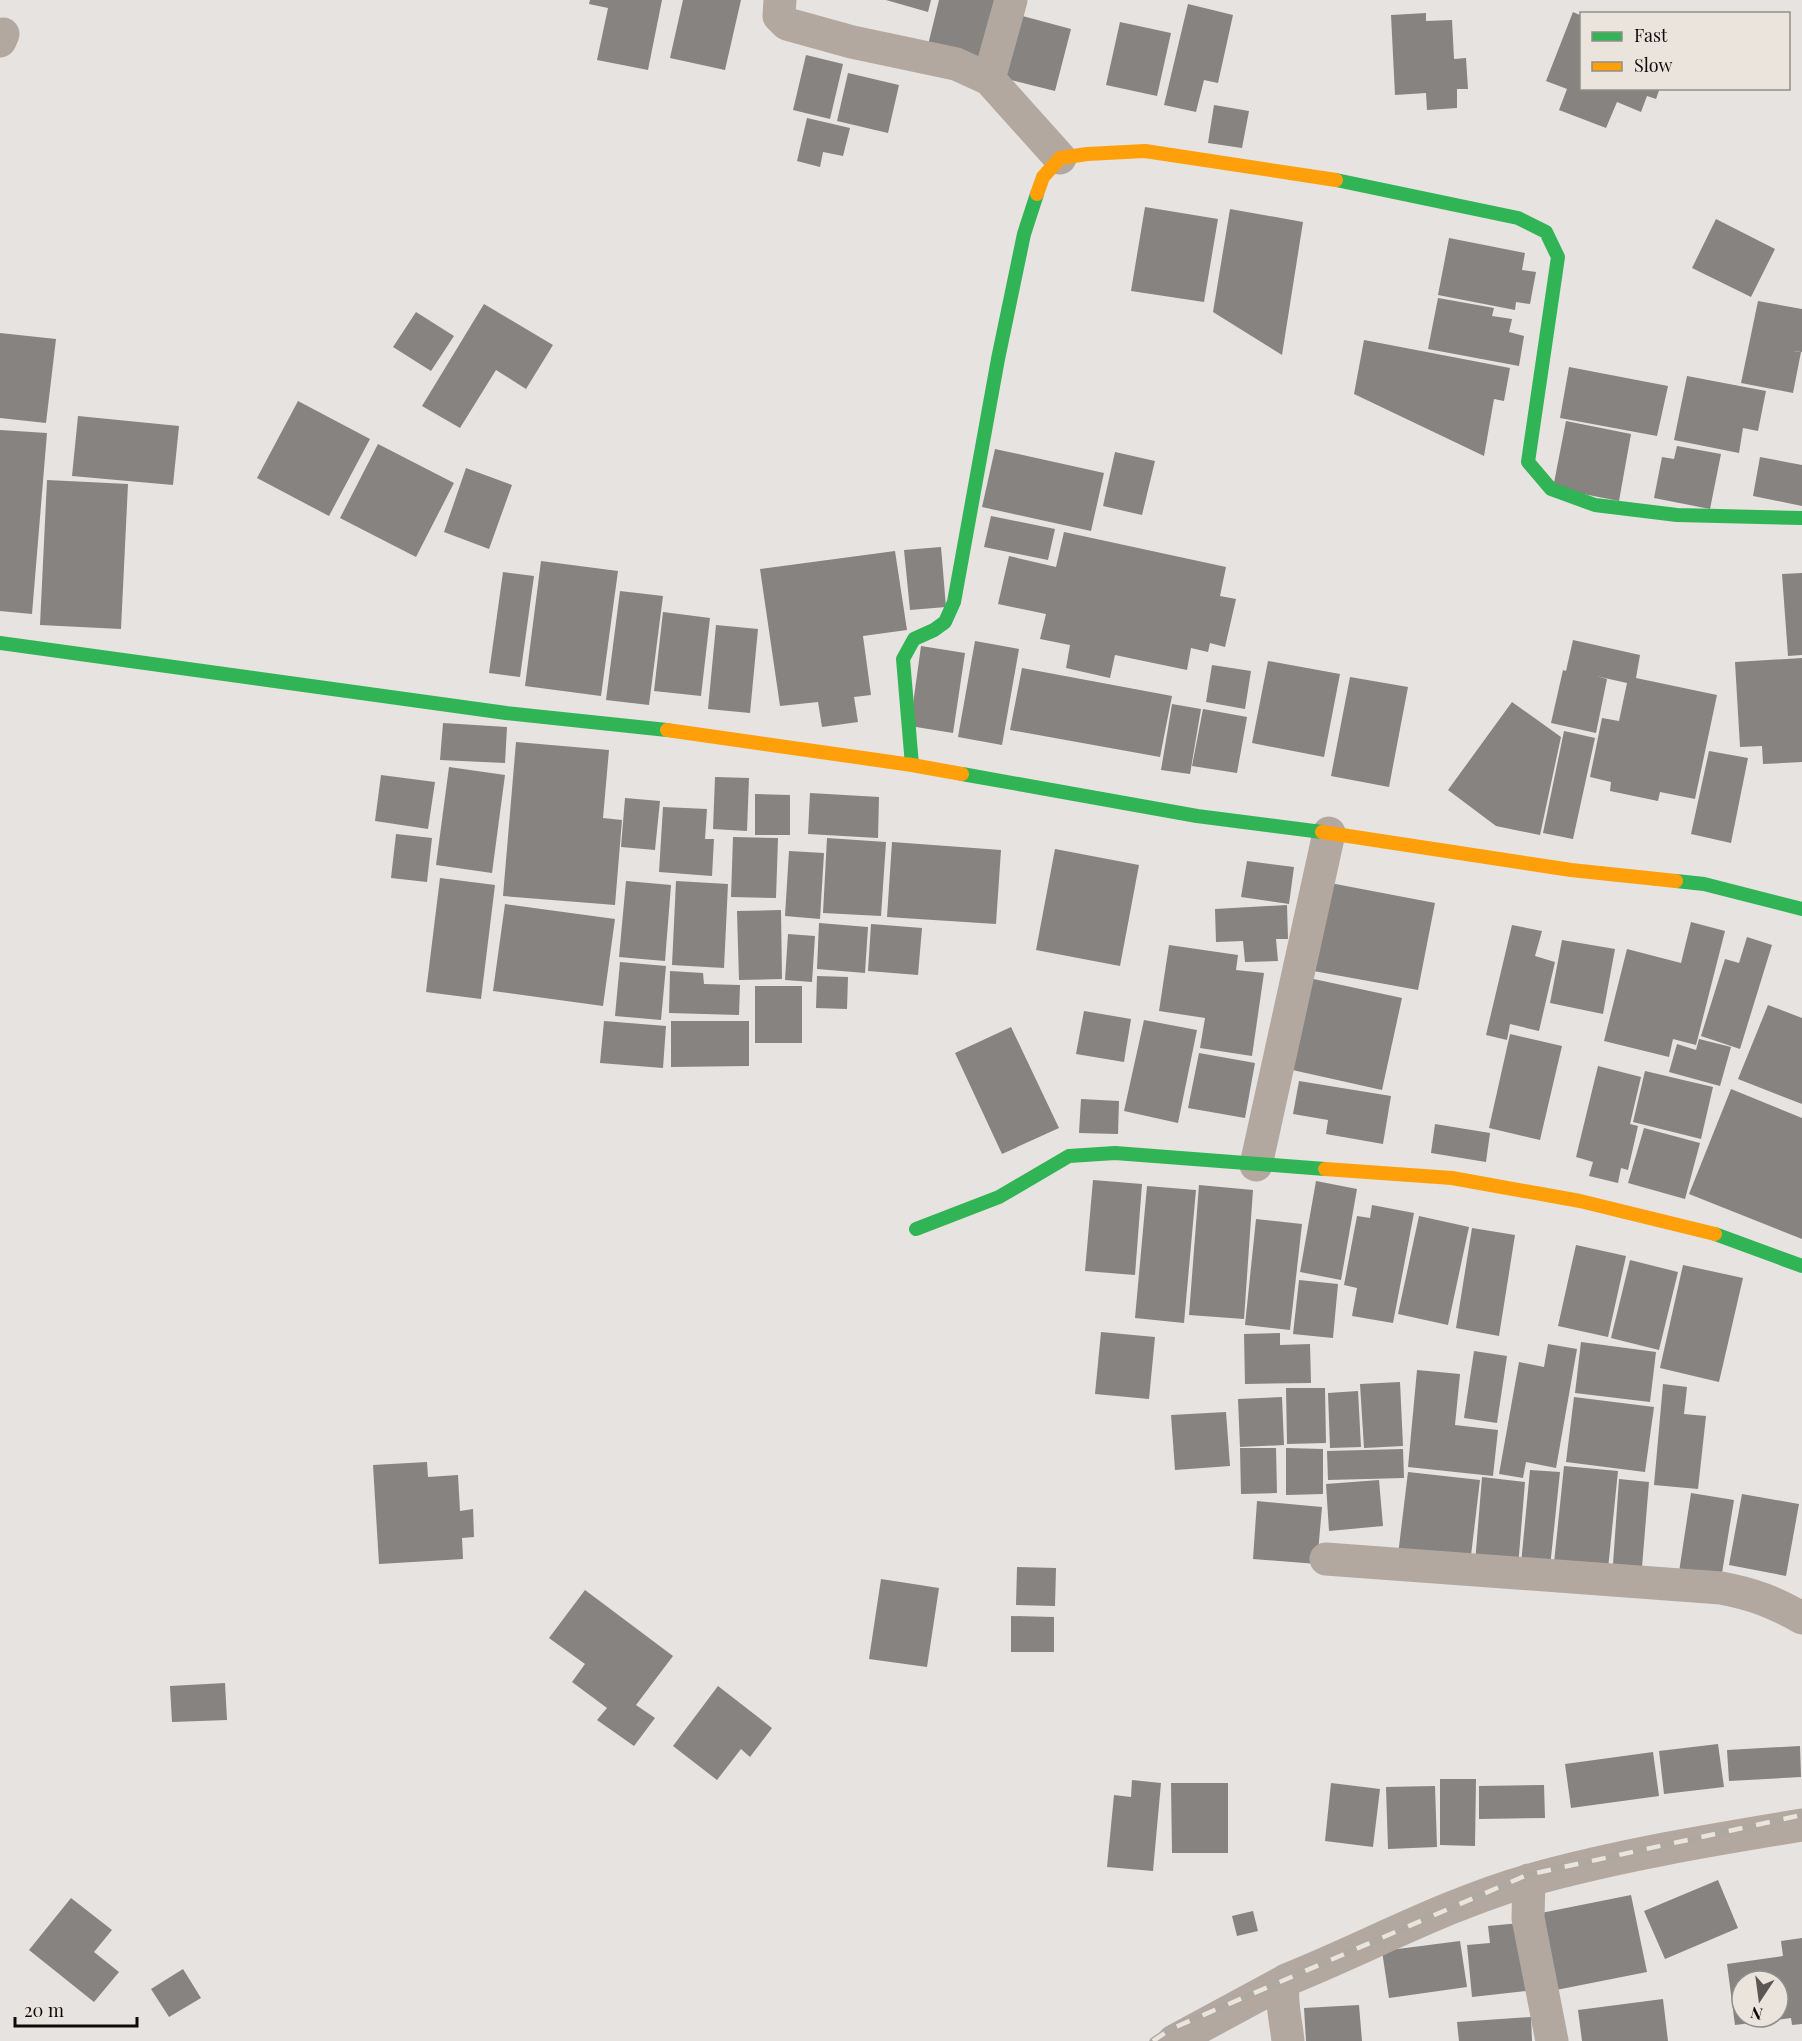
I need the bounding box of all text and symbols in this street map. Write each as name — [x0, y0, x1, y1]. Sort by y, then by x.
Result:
legend — [1580, 12, 1790, 90]
text: Fast — [1634, 23, 1668, 47]
text: Slow — [1634, 53, 1672, 77]
north arrow — [1730, 1969, 1790, 2029]
scale bar — [15, 1990, 136, 2028]
text: 20 m — [24, 1998, 64, 2022]
text: N — [1748, 2002, 1765, 2026]

